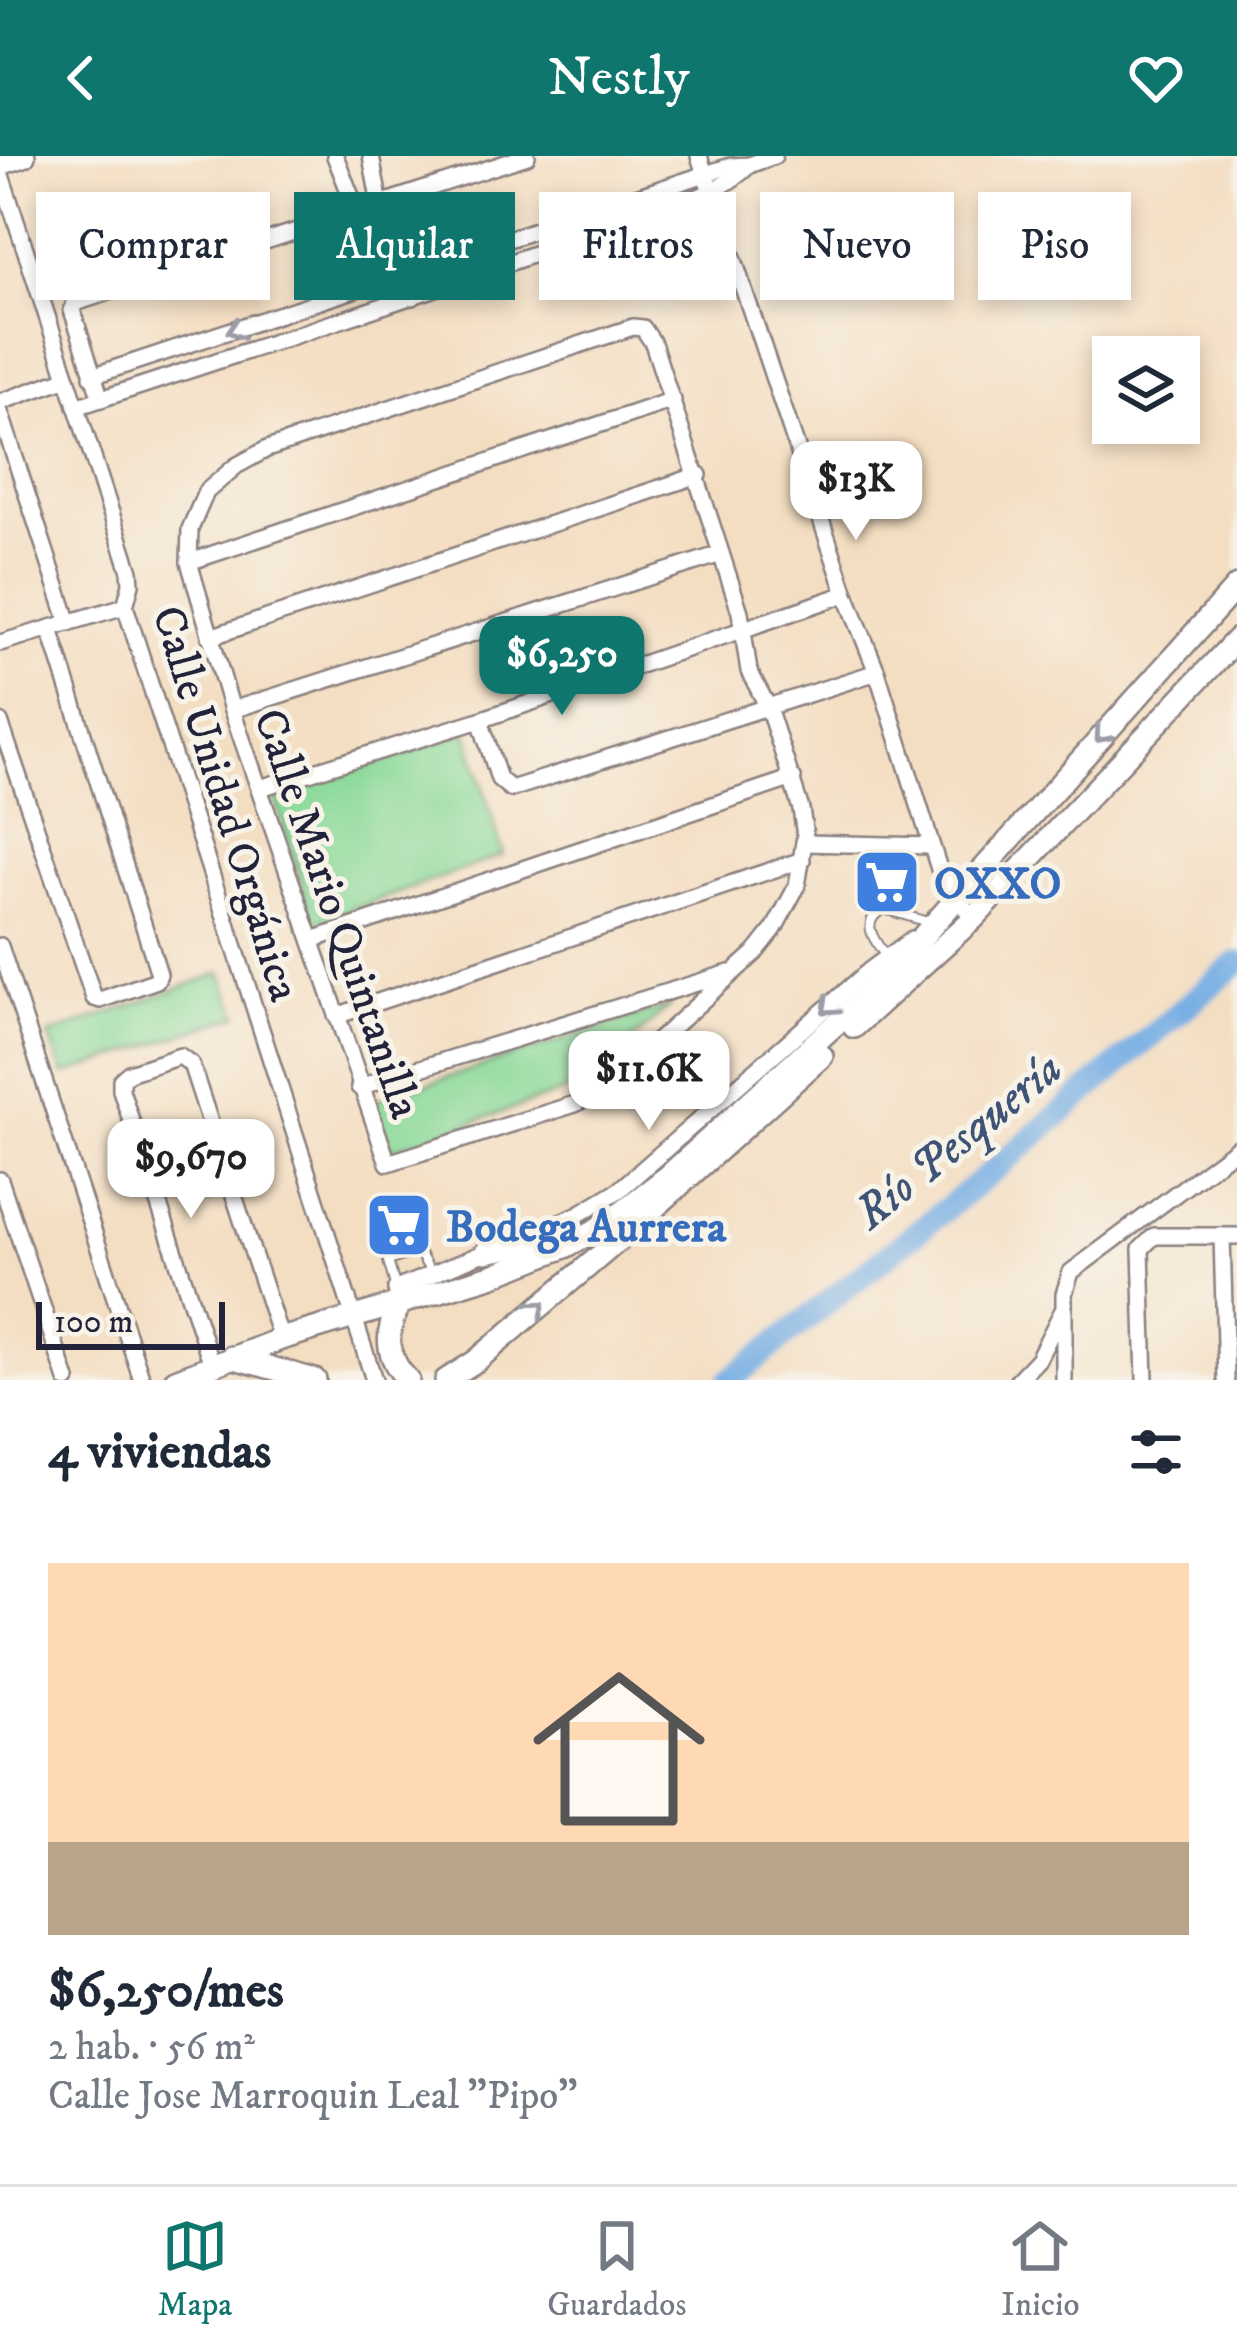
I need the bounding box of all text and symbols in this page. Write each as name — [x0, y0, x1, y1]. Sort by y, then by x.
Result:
icon: back — [48, 45, 114, 111]
text: Nestly — [547, 45, 690, 112]
icon: heart — [1123, 45, 1189, 111]
chip: Comprar — [36, 192, 270, 300]
chip: Alquilar — [294, 192, 515, 300]
chip: Filtros — [539, 192, 736, 300]
chip: Nuevo — [760, 192, 954, 300]
chip: Piso — [978, 192, 1131, 300]
one-way arrow — [225, 316, 246, 341]
map controls — [1092, 336, 1200, 444]
button: layers — [1092, 336, 1200, 444]
pin: $13K — [785, 441, 927, 543]
text: $13K — [817, 455, 895, 504]
street label: Calle Unidad Orgánica — [138, 600, 312, 1008]
pin: $6,250 — [464, 616, 660, 718]
text: $6,250 — [506, 630, 618, 679]
street label: Calle Mario Quintanilla — [240, 702, 432, 1126]
one-way arrow — [1095, 721, 1116, 742]
supermarket icon: OXXO — [852, 847, 922, 917]
place label: OXXO — [934, 857, 1061, 913]
one-way arrow — [821, 993, 842, 1014]
pin: $11.6K — [551, 1031, 747, 1133]
water label: Río Pesquería — [841, 1039, 1075, 1245]
text: $11.6K — [596, 1045, 702, 1094]
pin: $9,670 — [93, 1119, 289, 1221]
text: $9,670 — [134, 1133, 248, 1182]
supermarket icon: Bodega Aurrera — [364, 1190, 434, 1260]
place label: Bodega Aurrera — [446, 1200, 727, 1256]
scale bar — [36, 1296, 225, 1349]
one-way arrow — [524, 1301, 546, 1323]
text: 100 m — [54, 1302, 133, 1343]
icon: filters — [1123, 1419, 1189, 1485]
text: 4 viviendas — [48, 1420, 271, 1484]
icon: home — [511, 1641, 727, 1857]
text: $6,250/mes — [48, 1959, 284, 2023]
text: 2 hab. · 56 m² — [48, 2023, 255, 2072]
text: Calle Jose Marroquin Leal "Pipo" — [48, 2072, 578, 2121]
tab: Mapa — [157, 2213, 232, 2326]
tab: Guardados — [547, 2213, 686, 2326]
tab: Inicio — [1001, 2213, 1079, 2326]

